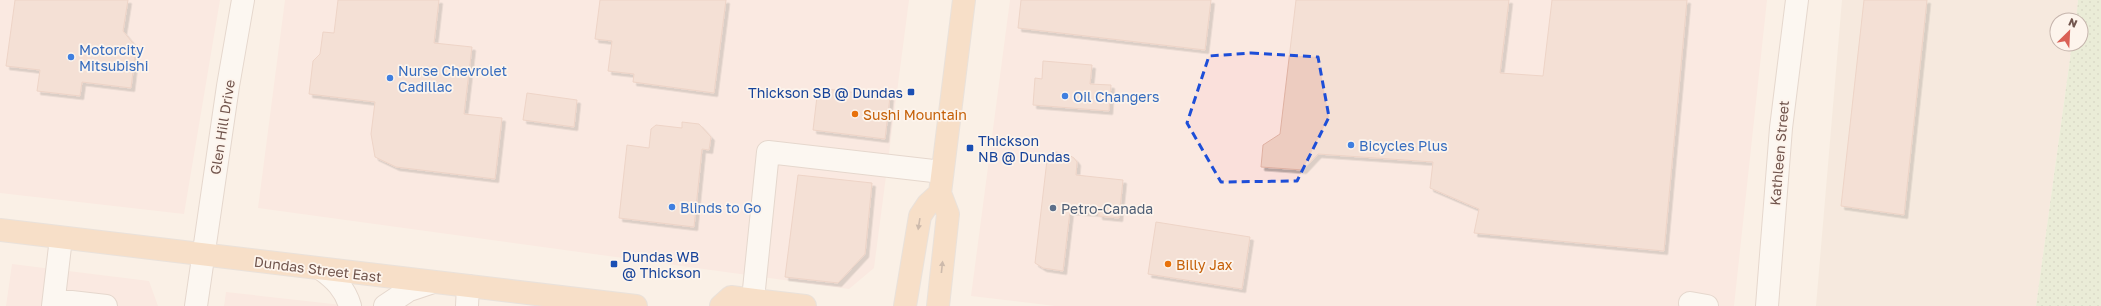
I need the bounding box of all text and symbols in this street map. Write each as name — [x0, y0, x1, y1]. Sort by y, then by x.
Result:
north arrow — [2049, 12, 2089, 52]
text: N — [2067, 15, 2080, 30]
place label: Motorcity Mitsubishi — [79, 41, 148, 74]
marker: Motorcity Mitsubishi — [66, 52, 76, 62]
place label: Nurse Chevrolet Cadillac — [398, 62, 507, 95]
marker: Nurse Chevrolet Cadillac — [385, 73, 395, 83]
street label: Glen Hill Drive — [206, 78, 238, 176]
place label: Thickson SB @ Dundas — [748, 84, 903, 101]
marker: Thickson SB @ Dundas — [906, 87, 916, 97]
place label: Oil Changers — [1073, 88, 1159, 105]
marker: Oil Changers — [1060, 91, 1070, 101]
street label: Kathleen Street — [1766, 100, 1792, 206]
place label: Sushi Mountain — [863, 106, 967, 123]
marker: Sushi Mountain — [850, 109, 860, 119]
place label: Thickson NB @ Dundas — [978, 132, 1070, 165]
place label: Bicycles Plus — [1359, 137, 1448, 154]
marker: Bicycles Plus — [1346, 140, 1356, 150]
marker: Thickson NB @ Dundas — [965, 143, 975, 153]
place label: Blinds to Go — [680, 199, 762, 216]
place label: Petro-Canada — [1061, 200, 1153, 217]
marker: Blinds to Go — [667, 202, 677, 212]
marker: Petro-Canada — [1048, 203, 1058, 213]
one-way arrow — [916, 218, 922, 230]
place label: Dundas WB @ Thickson — [622, 248, 701, 281]
street label: Dundas Street East — [253, 253, 383, 285]
place label: Billy Jax — [1176, 256, 1233, 273]
marker: Dundas WB @ Thickson — [609, 259, 619, 269]
marker: Billy Jax — [1163, 259, 1173, 269]
one-way arrow — [939, 261, 946, 273]

